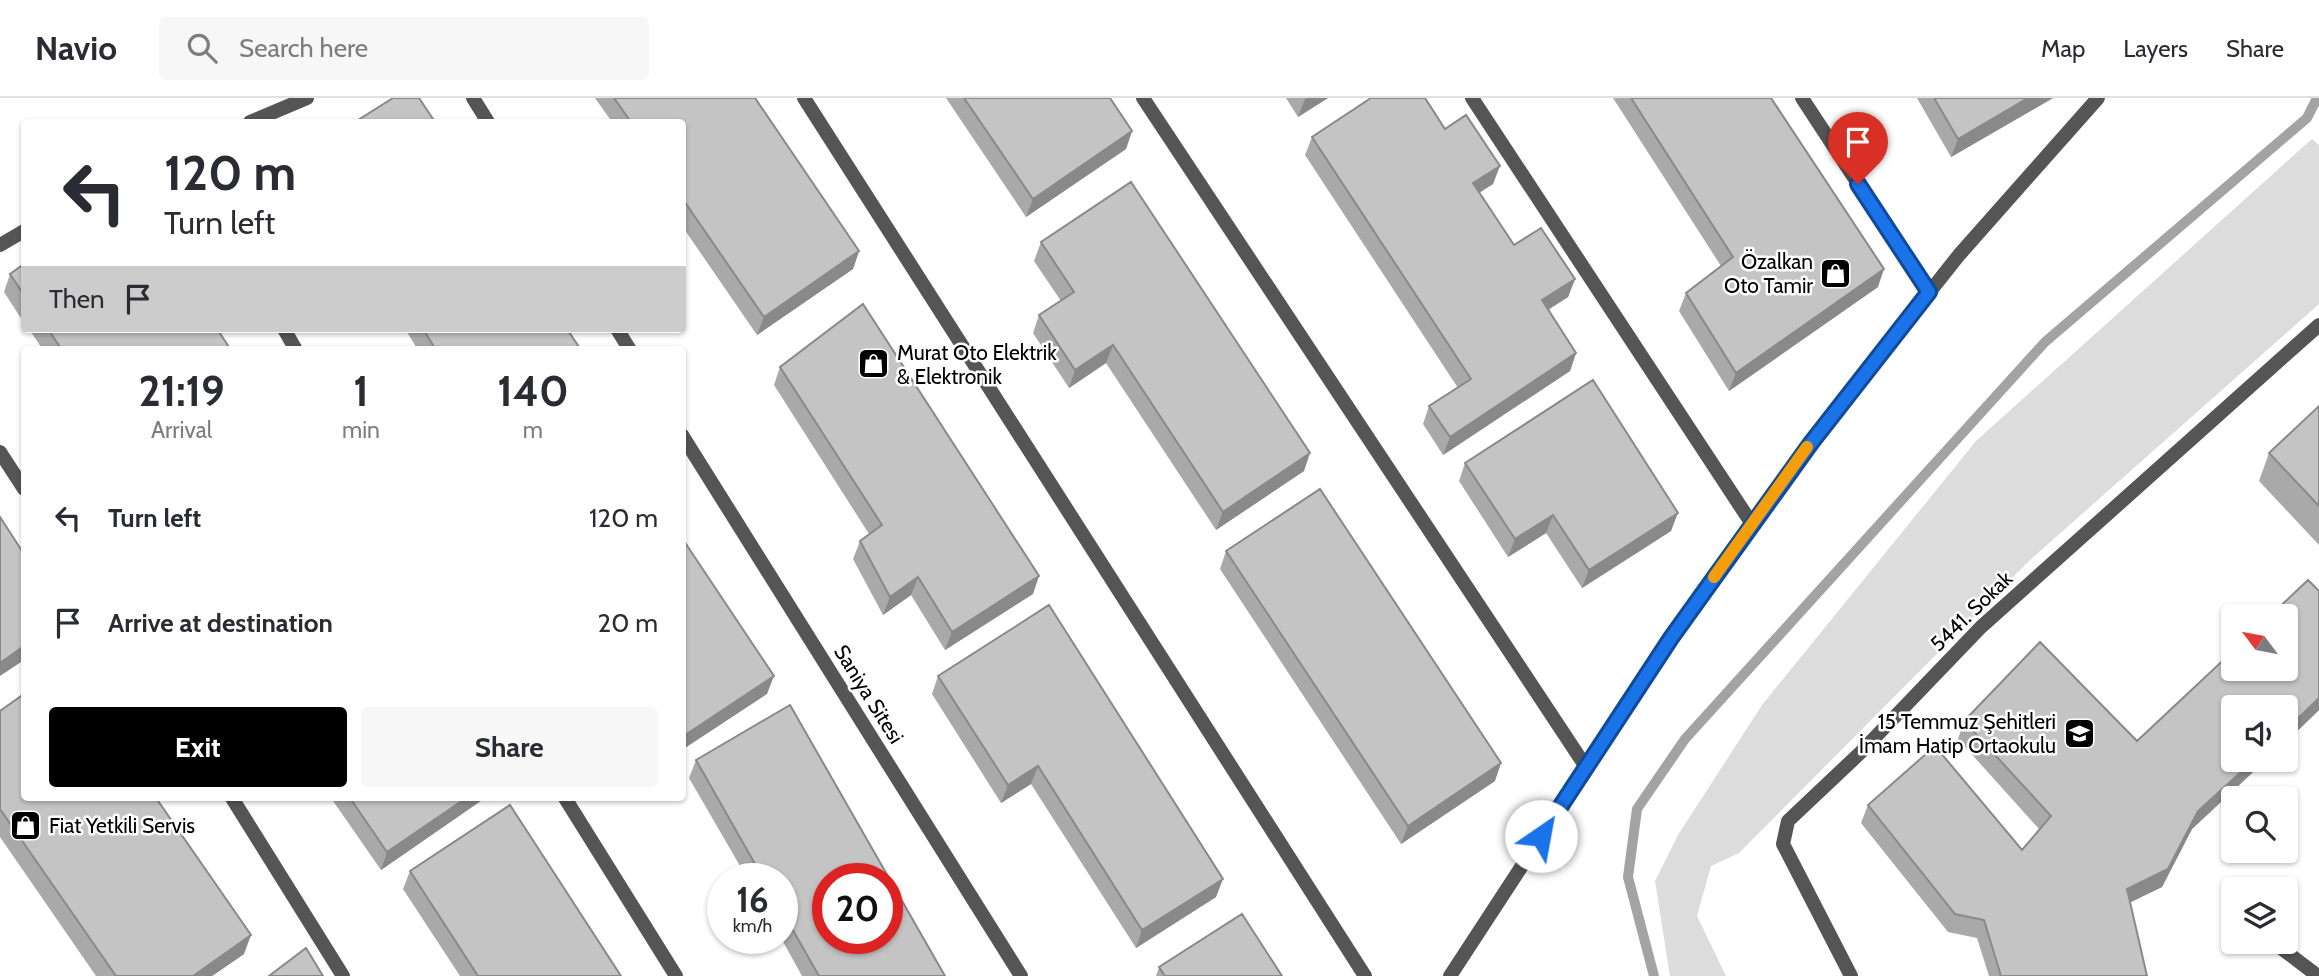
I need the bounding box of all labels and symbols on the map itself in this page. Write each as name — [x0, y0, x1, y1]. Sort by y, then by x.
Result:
pin — [1828, 112, 1888, 184]
place label: Özalkan Oto Tamir — [1724, 249, 1813, 298]
shop icon: Özalkan Oto Tamir — [1819, 256, 1853, 290]
place label: Murat Oto Elektrik & Elektronik — [897, 340, 1057, 389]
shop icon: Murat Oto Elektrik & Elektronik — [857, 347, 891, 381]
street label: 5441. Sokak — [1925, 565, 2018, 656]
north arrow — [2221, 604, 2298, 681]
street label: Saniya Sitesi — [829, 640, 909, 748]
place label: 15 Temmuz Şehitleri İmam Hatip Ortaokulu — [1859, 709, 2056, 758]
school or university icon: 15 Temmuz Şehitleri İmam Hatip Ortaokulu — [2062, 716, 2096, 750]
position arrow — [1504, 799, 1578, 873]
shop icon: Fiat Yetkili Servis — [9, 808, 43, 842]
place label: Fiat Yetkili Servis — [49, 813, 195, 838]
speed limit sign: 20 — [812, 863, 903, 954]

